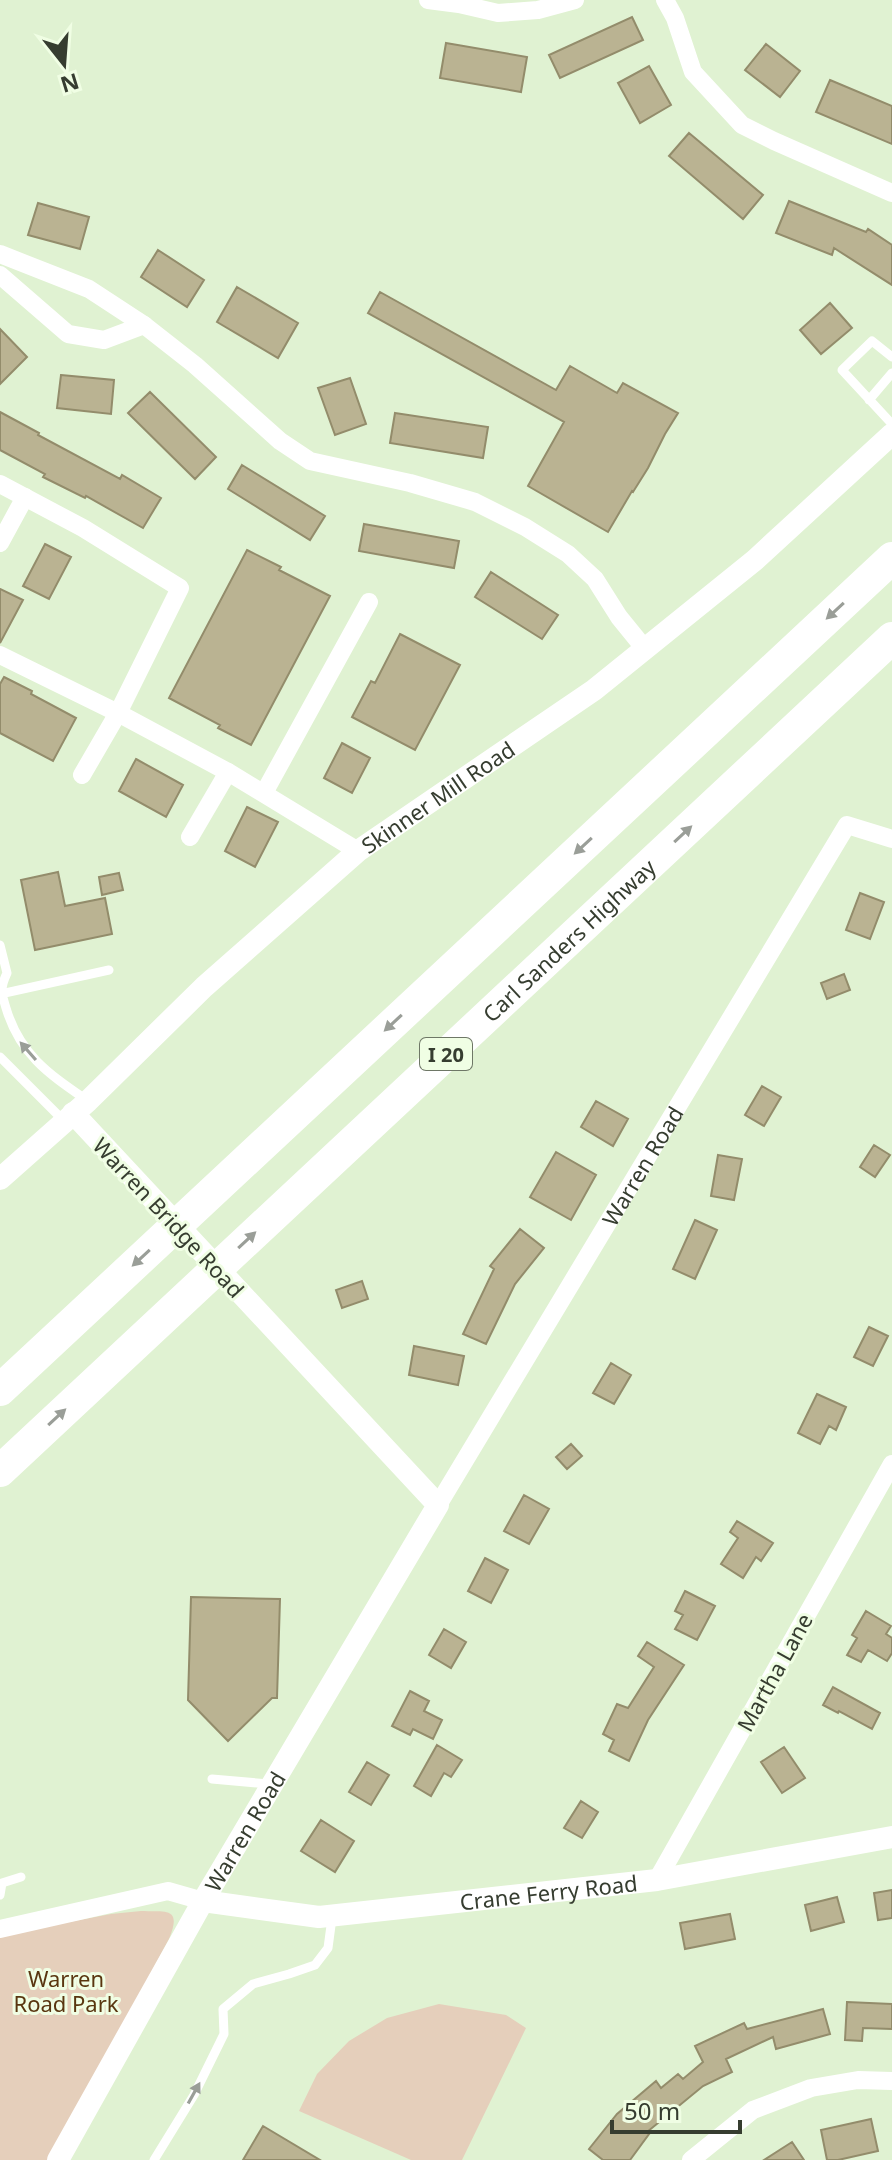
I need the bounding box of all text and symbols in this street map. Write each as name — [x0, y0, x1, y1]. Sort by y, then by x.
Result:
north arrow — [24, 24, 104, 104]
text: N — [57, 67, 83, 101]
one-way arrow — [826, 602, 845, 620]
street label: Skinner Mill Road — [355, 734, 520, 860]
one-way arrow — [673, 825, 692, 843]
one-way arrow — [574, 836, 593, 854]
street label: Carl Sanders Highway — [476, 851, 662, 1028]
one-way arrow — [384, 1014, 403, 1032]
road number: I 20 — [420, 1038, 472, 1070]
one-way arrow — [20, 1042, 37, 1062]
street label: Warren Road — [595, 1100, 690, 1231]
street label: Warren Bridge Road — [87, 1130, 251, 1304]
one-way arrow — [237, 1231, 256, 1249]
one-way arrow — [132, 1248, 151, 1266]
one-way arrow — [47, 1409, 66, 1427]
street label: Martha Lane — [729, 1608, 819, 1736]
street label: Warren Road — [197, 1766, 292, 1897]
street label: Crane Ferry Road — [458, 1867, 639, 1916]
park label: Warren Road Park — [13, 1963, 119, 2018]
one-way arrow — [187, 2082, 201, 2104]
scale bar — [612, 2084, 740, 2134]
text: 50 m — [624, 2094, 680, 2127]

